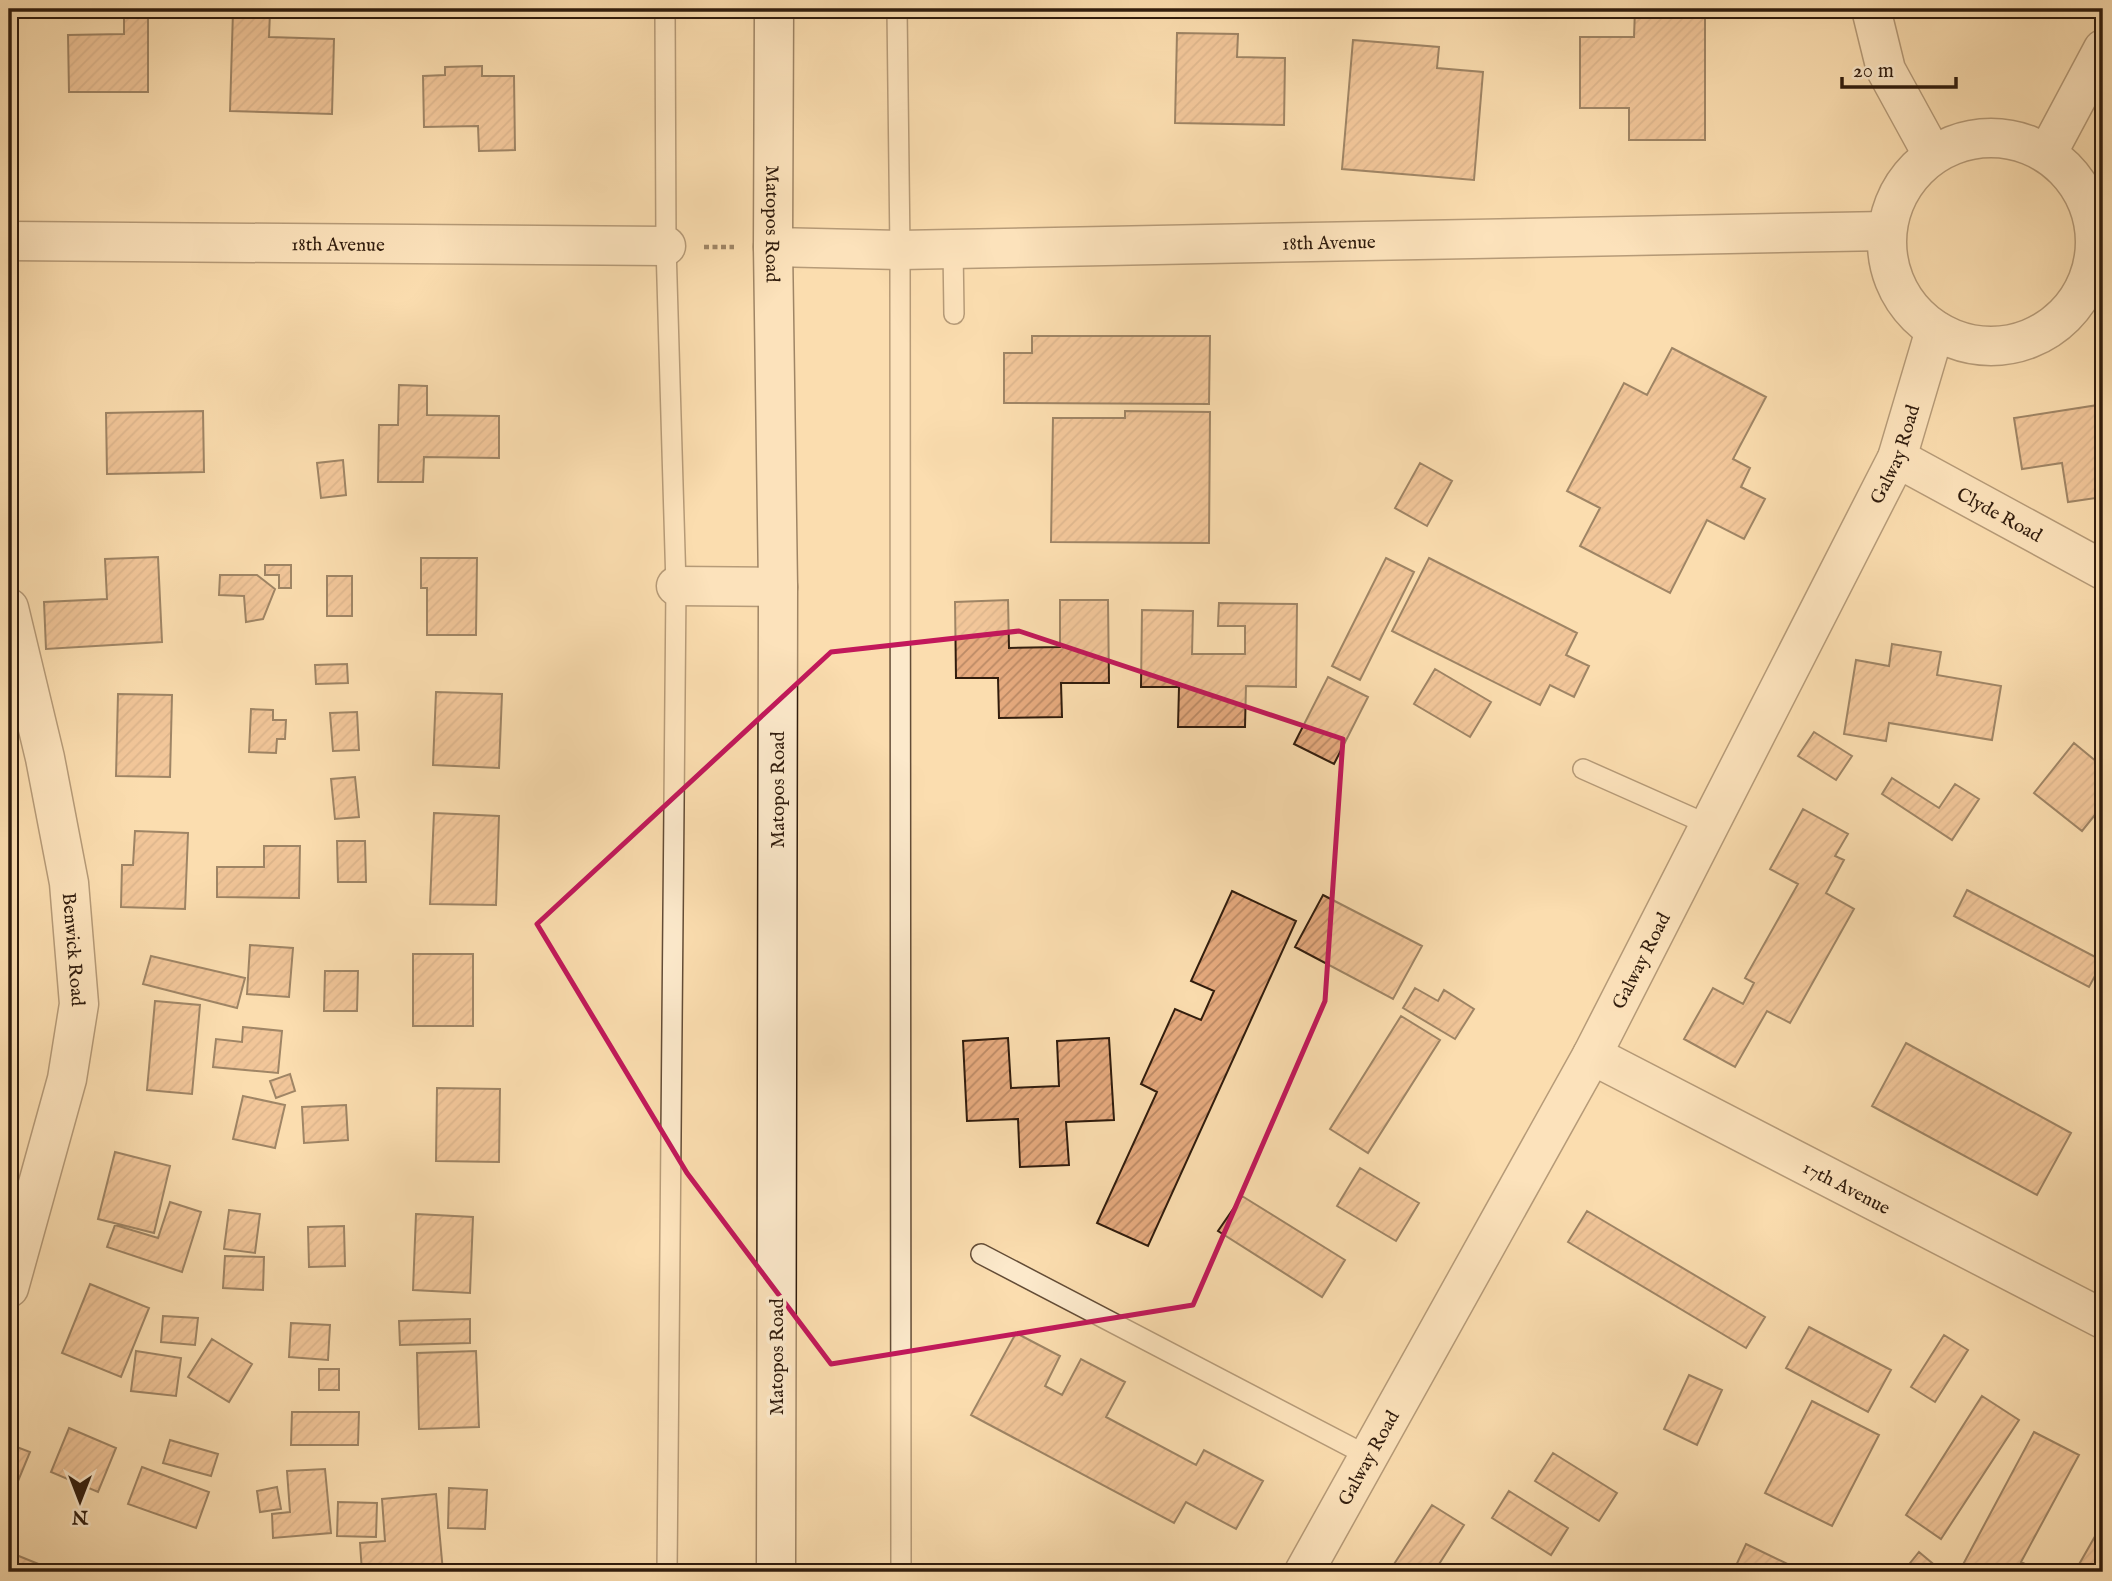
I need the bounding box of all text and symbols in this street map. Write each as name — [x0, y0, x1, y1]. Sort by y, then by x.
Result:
scale bar — [1842, 46, 1956, 90]
text: 20 m — [1853, 58, 1894, 85]
street label: Matopos Road — [759, 165, 784, 284]
street label: 18th Avenue — [1282, 231, 1376, 257]
street label: 18th Avenue — [291, 233, 385, 258]
street label: Galway Road — [1865, 401, 1926, 509]
street label: Clyde Road — [1952, 483, 2046, 549]
street label: Matopos Road — [767, 731, 791, 849]
street label: Benwick Road — [56, 892, 89, 1008]
street label: Galway Road — [1607, 908, 1677, 1014]
street label: 17th Avenue — [1798, 1156, 1894, 1221]
street label: Matopos Road — [766, 1298, 790, 1416]
street label: Galway Road — [1333, 1406, 1406, 1510]
north arrow — [46, 1466, 116, 1536]
text: N — [71, 1504, 89, 1528]

